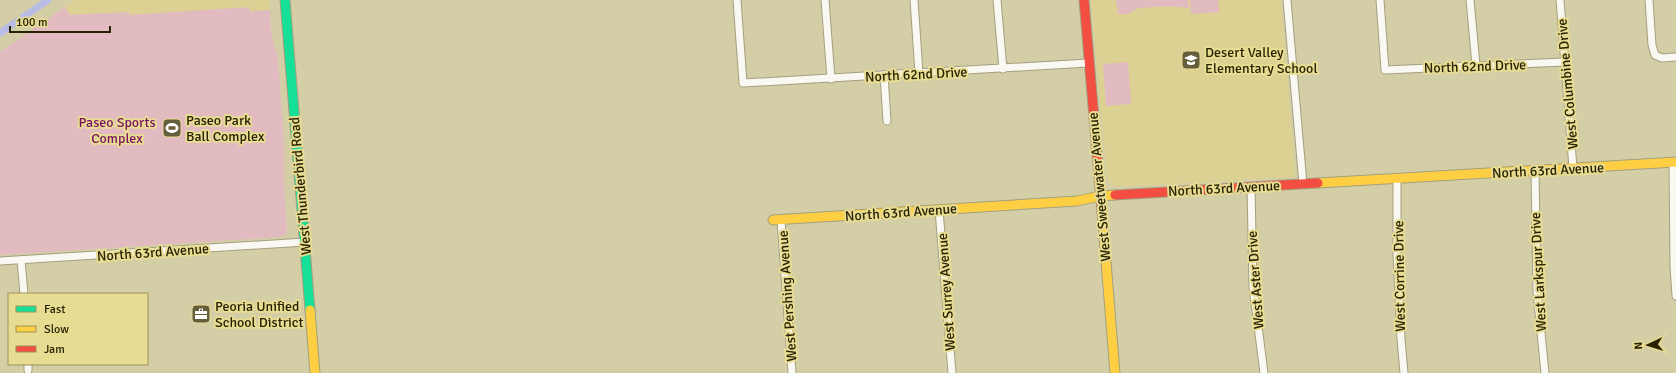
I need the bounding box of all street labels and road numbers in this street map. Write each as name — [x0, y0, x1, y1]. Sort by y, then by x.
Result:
street label: West Columbine Drive — [1553, 18, 1582, 150]
street label: North 62nd Drive — [1424, 56, 1526, 77]
street label: North 62nd Drive — [864, 63, 968, 86]
street label: West Sweetwater Avenue — [1085, 112, 1114, 262]
street label: West Thunderbird Road — [286, 116, 315, 256]
street label: North 63rd Avenue — [1492, 159, 1605, 182]
street label: North 63rd Avenue — [1168, 177, 1281, 200]
street label: North 63rd Avenue — [844, 200, 958, 225]
street label: West Larkspur Drive — [1527, 212, 1550, 332]
street label: West Corrine Drive — [1390, 220, 1409, 332]
street label: West Pershing Avenue — [774, 230, 801, 362]
street label: West Aster Drive — [1244, 230, 1267, 330]
street label: West Surrey Avenue — [934, 232, 959, 352]
street label: North 63rd Avenue — [96, 240, 210, 265]

